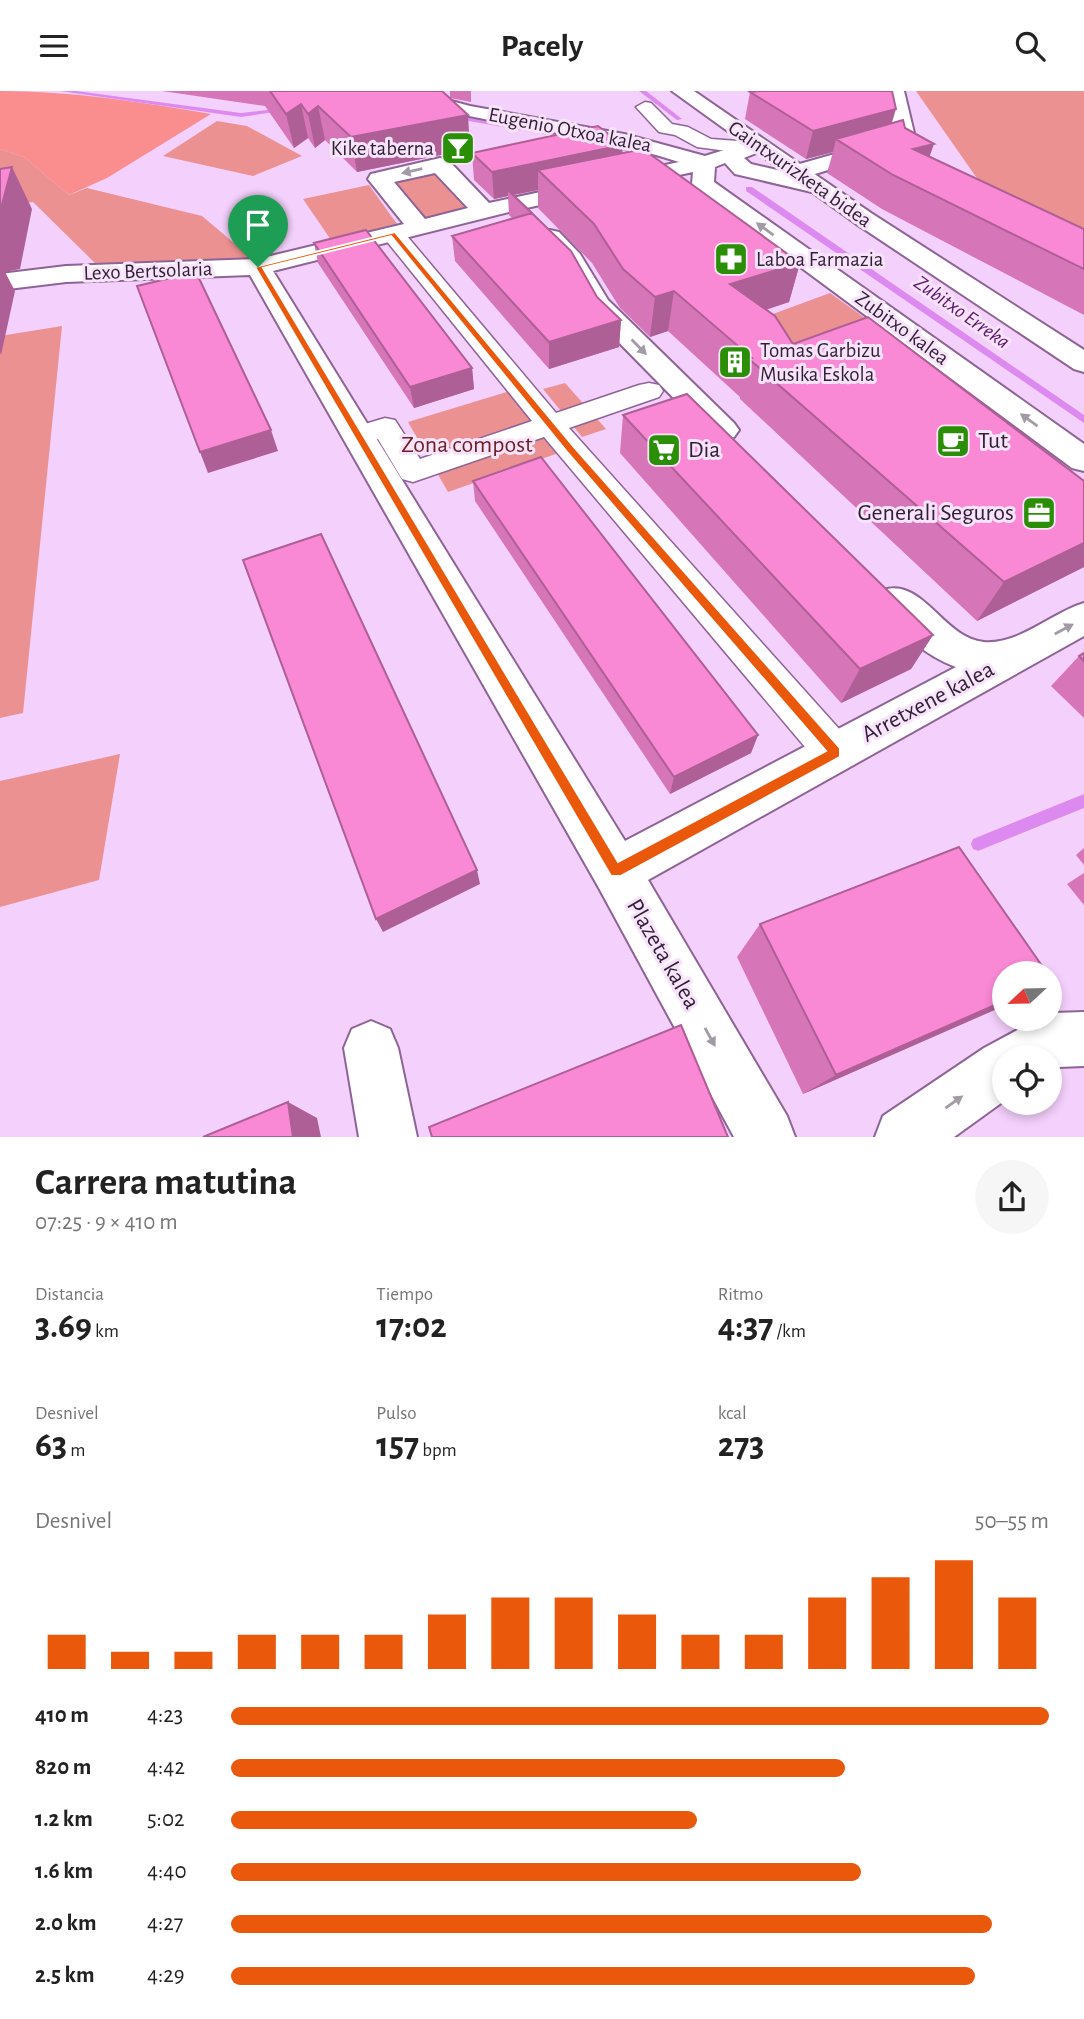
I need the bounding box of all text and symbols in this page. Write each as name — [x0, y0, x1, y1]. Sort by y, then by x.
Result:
icon: menu — [35, 27, 73, 65]
icon: search — [1011, 27, 1049, 65]
text: Pacely — [501, 30, 583, 62]
street label: Eugenio Otxoa kalea — [487, 104, 654, 156]
street label: Gaintxurizketa bidea — [724, 117, 876, 231]
bar icon: Kike taberna — [439, 129, 477, 167]
place label: Kike taberna — [331, 138, 434, 159]
one-way arrow — [401, 166, 423, 177]
pin — [228, 195, 288, 267]
icon: arrive — [239, 206, 277, 244]
one-way arrow — [756, 222, 774, 236]
pharmacy icon: Laboa Farmazia — [712, 240, 750, 278]
place label: Laboa Farmazia — [756, 249, 884, 270]
street label: Lexo Bertsolaria — [83, 258, 213, 284]
water label: Zubitxo Erreka — [910, 271, 1014, 353]
street label: Zubitxo kalea — [851, 287, 953, 369]
one-way arrow — [631, 339, 647, 355]
place label: Tomas Garbizu Musika Eskola — [760, 340, 881, 385]
building icon: Tomas Garbizu Musika Eskola — [716, 343, 754, 381]
one-way arrow — [1020, 413, 1038, 427]
cafe icon: Tut — [934, 422, 972, 460]
place label: Tut — [978, 429, 1008, 453]
supermarket icon: Dia — [645, 431, 683, 469]
park label: Zona compost — [401, 433, 533, 457]
place label: Dia — [688, 438, 720, 462]
office icon: Generali Seguros — [1020, 494, 1058, 532]
place label: Generali Seguros — [858, 501, 1014, 525]
one-way arrow — [1054, 623, 1074, 635]
street label: Arretxene kalea — [858, 657, 998, 747]
street label: Plazeta kalea — [622, 895, 704, 1013]
north arrow — [992, 961, 1062, 1031]
map controls — [992, 961, 1062, 1115]
one-way arrow — [704, 1027, 716, 1047]
button: locate — [992, 1045, 1062, 1115]
one-way arrow — [945, 1095, 963, 1109]
button: share — [975, 1160, 1049, 1234]
text: Carrera matutina — [35, 1164, 297, 1202]
text: 07:25 · 9 × 410 m — [35, 1211, 178, 1234]
text: Distancia — [35, 1285, 104, 1304]
text: Tiempo — [376, 1285, 433, 1304]
text: Ritmo — [718, 1285, 763, 1304]
text: 3.69 — [35, 1309, 92, 1344]
text: 17:02 — [376, 1309, 447, 1344]
text: 4:37 — [718, 1309, 773, 1344]
text: km — [92, 1322, 119, 1341]
text: /km — [773, 1322, 806, 1341]
text: Desnivel — [35, 1404, 99, 1423]
text: Pulso — [376, 1404, 417, 1423]
text: kcal — [718, 1404, 747, 1423]
text: 63 — [35, 1428, 67, 1463]
text: 157 — [376, 1428, 419, 1463]
text: 273 — [718, 1428, 764, 1463]
text: m — [67, 1441, 85, 1460]
text: bpm — [419, 1441, 457, 1460]
text: Desnivel — [35, 1510, 112, 1533]
text: 50–55 m — [975, 1510, 1049, 1533]
text: 410 m — [35, 1704, 89, 1727]
text: 4:23 — [147, 1704, 183, 1727]
text: 820 m — [35, 1756, 91, 1779]
text: 4:42 — [147, 1756, 185, 1779]
text: 1.2 km — [35, 1808, 93, 1831]
text: 5:02 — [147, 1808, 185, 1831]
text: 1.6 km — [35, 1860, 93, 1883]
text: 4:40 — [147, 1860, 187, 1883]
text: 2.0 km — [35, 1912, 97, 1935]
text: 4:27 — [147, 1912, 183, 1935]
text: 2.5 km — [35, 1964, 94, 1987]
text: 4:29 — [147, 1964, 185, 1987]

